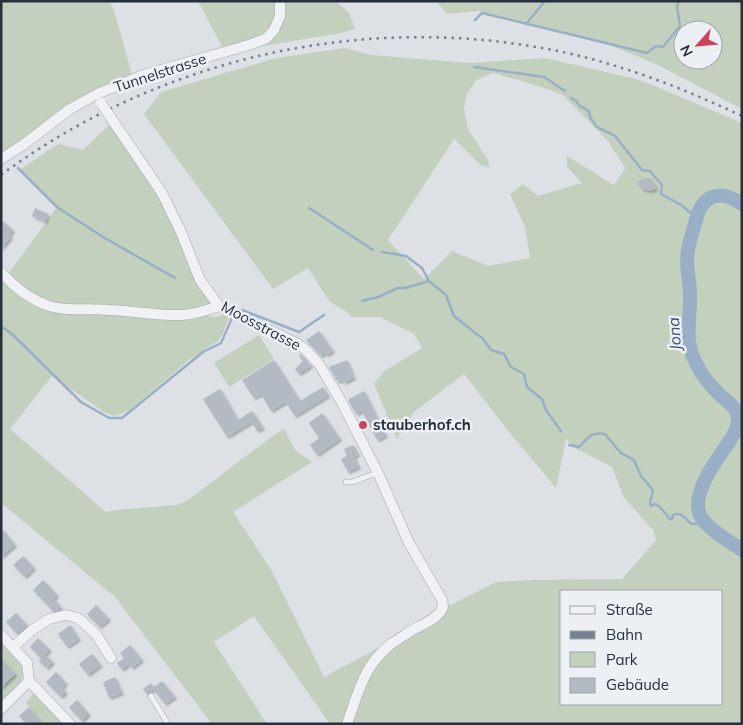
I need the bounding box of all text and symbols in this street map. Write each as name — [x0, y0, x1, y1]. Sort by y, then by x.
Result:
north arrow — [673, 20, 723, 70]
text: N — [676, 42, 697, 60]
street label: Tunnelstrasse — [111, 49, 208, 96]
street label: Moosstrasse — [218, 297, 304, 354]
water label: Jona — [663, 316, 685, 353]
place label: stauberhof.ch — [373, 415, 471, 434]
marker: stauberhof.ch — [357, 419, 369, 431]
legend — [560, 590, 723, 705]
text: Straße — [606, 600, 653, 619]
text: Bahn — [606, 625, 643, 644]
text: Park — [606, 650, 638, 669]
text: Gebäude — [606, 675, 669, 694]

